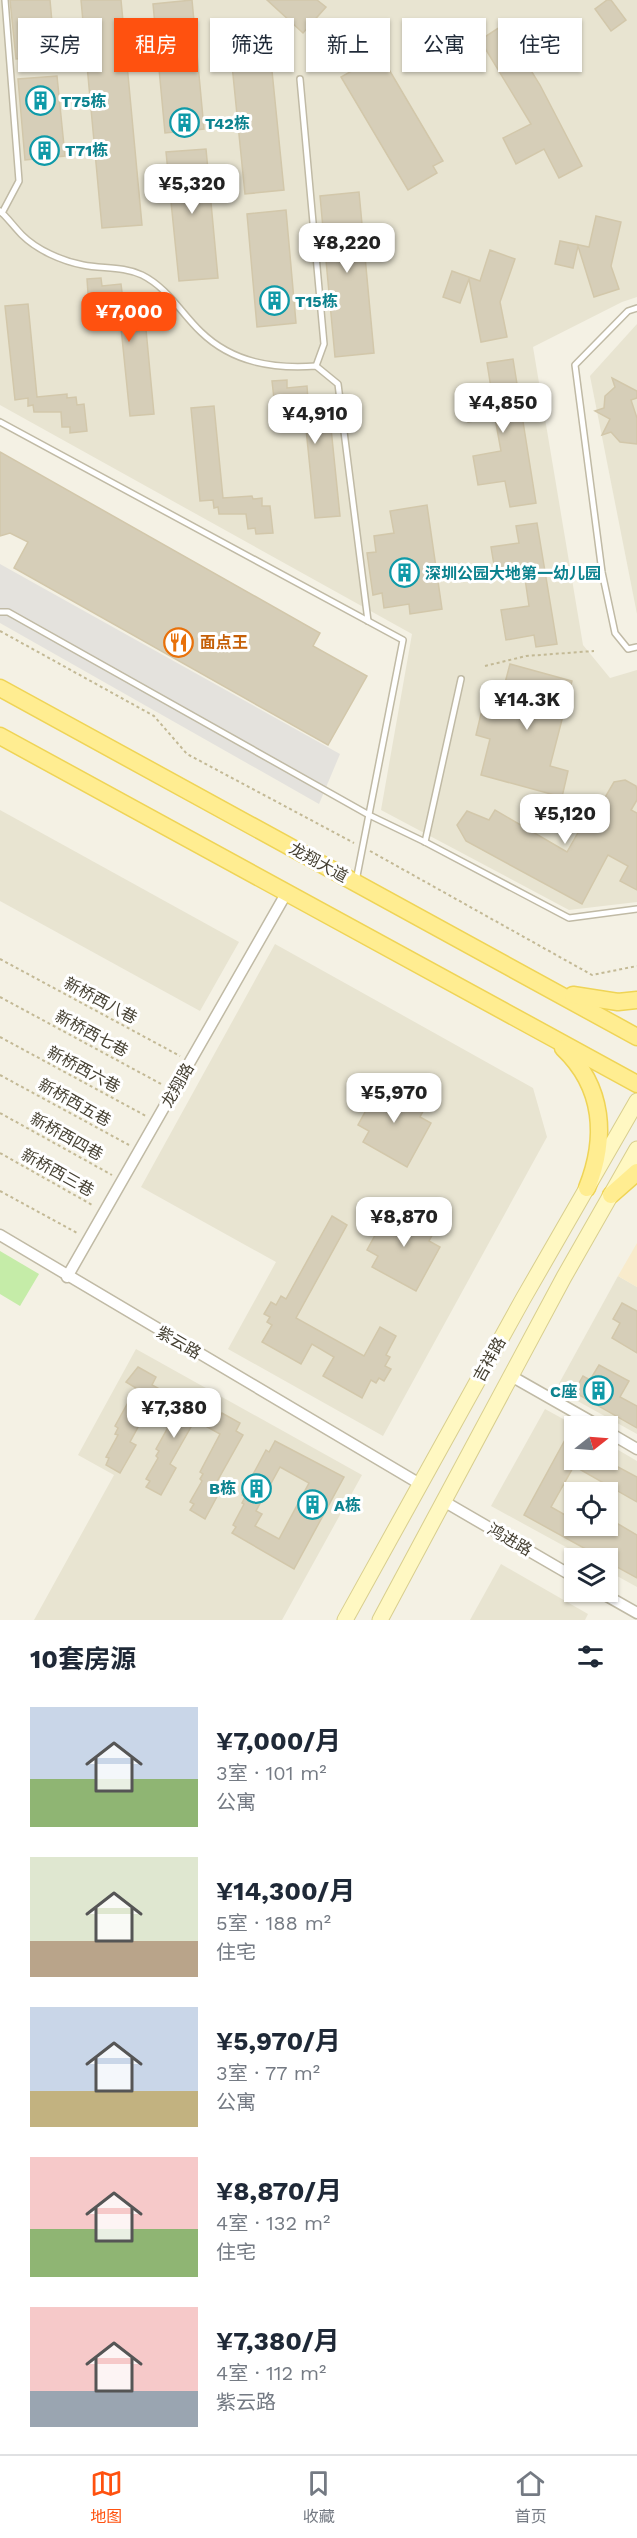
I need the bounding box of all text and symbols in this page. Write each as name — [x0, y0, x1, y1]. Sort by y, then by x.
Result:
chip: 买房 — [18, 18, 102, 72]
chip: 租房 — [114, 18, 198, 72]
chip: 筛选 — [210, 18, 294, 72]
chip: 新上 — [306, 18, 390, 72]
chip: 公寓 — [402, 18, 486, 72]
chip: 住宅 — [498, 18, 582, 72]
building icon: T75栋 — [24, 85, 56, 117]
place label: T75栋 — [61, 92, 106, 111]
building icon: T42栋 — [168, 107, 200, 139]
place label: T42栋 — [205, 114, 250, 133]
building icon: T71栋 — [28, 134, 60, 166]
place label: T71栋 — [65, 141, 108, 160]
pin: ¥5,320 — [143, 164, 241, 215]
text: ¥5,320 — [158, 171, 226, 195]
pin: ¥8,220 — [298, 223, 396, 274]
text: ¥8,220 — [313, 230, 381, 254]
building icon: T15栋 — [258, 285, 290, 317]
pin: ¥7,000 — [80, 292, 178, 343]
place label: T15栋 — [295, 292, 338, 311]
text: ¥7,000 — [95, 299, 163, 323]
pin: ¥4,850 — [454, 383, 552, 434]
text: ¥4,850 — [468, 390, 538, 414]
pin: ¥4,910 — [266, 394, 364, 445]
text: ¥4,910 — [282, 401, 348, 425]
building icon: 深圳公园大地第一幼儿园 — [388, 557, 420, 589]
place label: 深圳公园大地第一幼儿园 — [425, 564, 601, 583]
restaurant icon: 面点王 — [163, 626, 195, 658]
place label: 面点王 — [200, 633, 248, 652]
pin: ¥14.3K — [478, 680, 576, 731]
text: ¥14.3K — [494, 687, 560, 711]
pin: ¥5,120 — [516, 794, 614, 845]
text: ¥5,120 — [534, 801, 596, 825]
street label: 龙翔大道 — [286, 839, 351, 886]
street label: 新桥西八巷 — [61, 973, 141, 1028]
street label: 新桥西七巷 — [52, 1006, 132, 1061]
street label: 新桥西六巷 — [44, 1042, 124, 1097]
street label: 龙翔路 — [157, 1060, 198, 1111]
pin: ¥5,970 — [345, 1073, 443, 1124]
street label: 新桥西五巷 — [35, 1075, 114, 1130]
text: ¥5,970 — [360, 1080, 428, 1104]
street label: 新桥西四巷 — [27, 1109, 106, 1164]
street label: 新桥西三巷 — [18, 1145, 97, 1200]
pin: ¥8,870 — [355, 1197, 453, 1248]
text: ¥8,870 — [370, 1204, 438, 1228]
street label: 紫云路 — [153, 1322, 204, 1363]
street label: 吉祥路 — [469, 1334, 509, 1385]
building icon: C座 — [582, 1375, 614, 1407]
place label: C座 — [550, 1382, 577, 1401]
pin: ¥7,380 — [125, 1388, 223, 1439]
text: ¥7,380 — [141, 1395, 207, 1419]
north arrow — [564, 1416, 618, 1470]
map controls — [564, 1416, 618, 1602]
building icon: B栋 — [241, 1472, 273, 1504]
place label: B栋 — [209, 1479, 236, 1498]
button: locate — [564, 1482, 618, 1536]
building icon: A栋 — [297, 1489, 329, 1521]
place label: A栋 — [334, 1496, 361, 1515]
street label: 鸿进路 — [484, 1519, 535, 1560]
button: layers — [564, 1548, 618, 1602]
icon: filters — [574, 1640, 607, 1673]
text: 10套房源 — [30, 1644, 136, 1674]
text: ¥7,000/月 — [216, 1726, 341, 1756]
icon: home — [78, 1731, 150, 1803]
text: 3室 · 101 m² — [216, 1761, 327, 1785]
text: 公寓 — [216, 1790, 256, 1814]
text: ¥14,300/月 — [216, 1876, 355, 1906]
icon: home — [78, 1881, 150, 1953]
text: 5室 · 188 m² — [216, 1911, 331, 1935]
text: 住宅 — [216, 1940, 256, 1964]
text: ¥5,970/月 — [216, 2026, 341, 2056]
icon: home — [78, 2031, 150, 2103]
text: 3室 · 77 m² — [216, 2061, 320, 2085]
text: 公寓 — [216, 2090, 256, 2114]
text: ¥8,870/月 — [216, 2176, 342, 2206]
icon: home — [78, 2181, 150, 2253]
text: 4室 · 132 m² — [216, 2211, 330, 2235]
text: 住宅 — [216, 2240, 256, 2264]
text: ¥7,380/月 — [216, 2326, 340, 2356]
icon: home — [78, 2331, 150, 2403]
text: 4室 · 112 m² — [216, 2361, 326, 2385]
text: 紫云路 — [216, 2390, 276, 2414]
tab: 地图 — [90, 2467, 123, 2527]
tab: 收藏 — [302, 2467, 335, 2527]
tab: 首页 — [514, 2467, 547, 2527]

